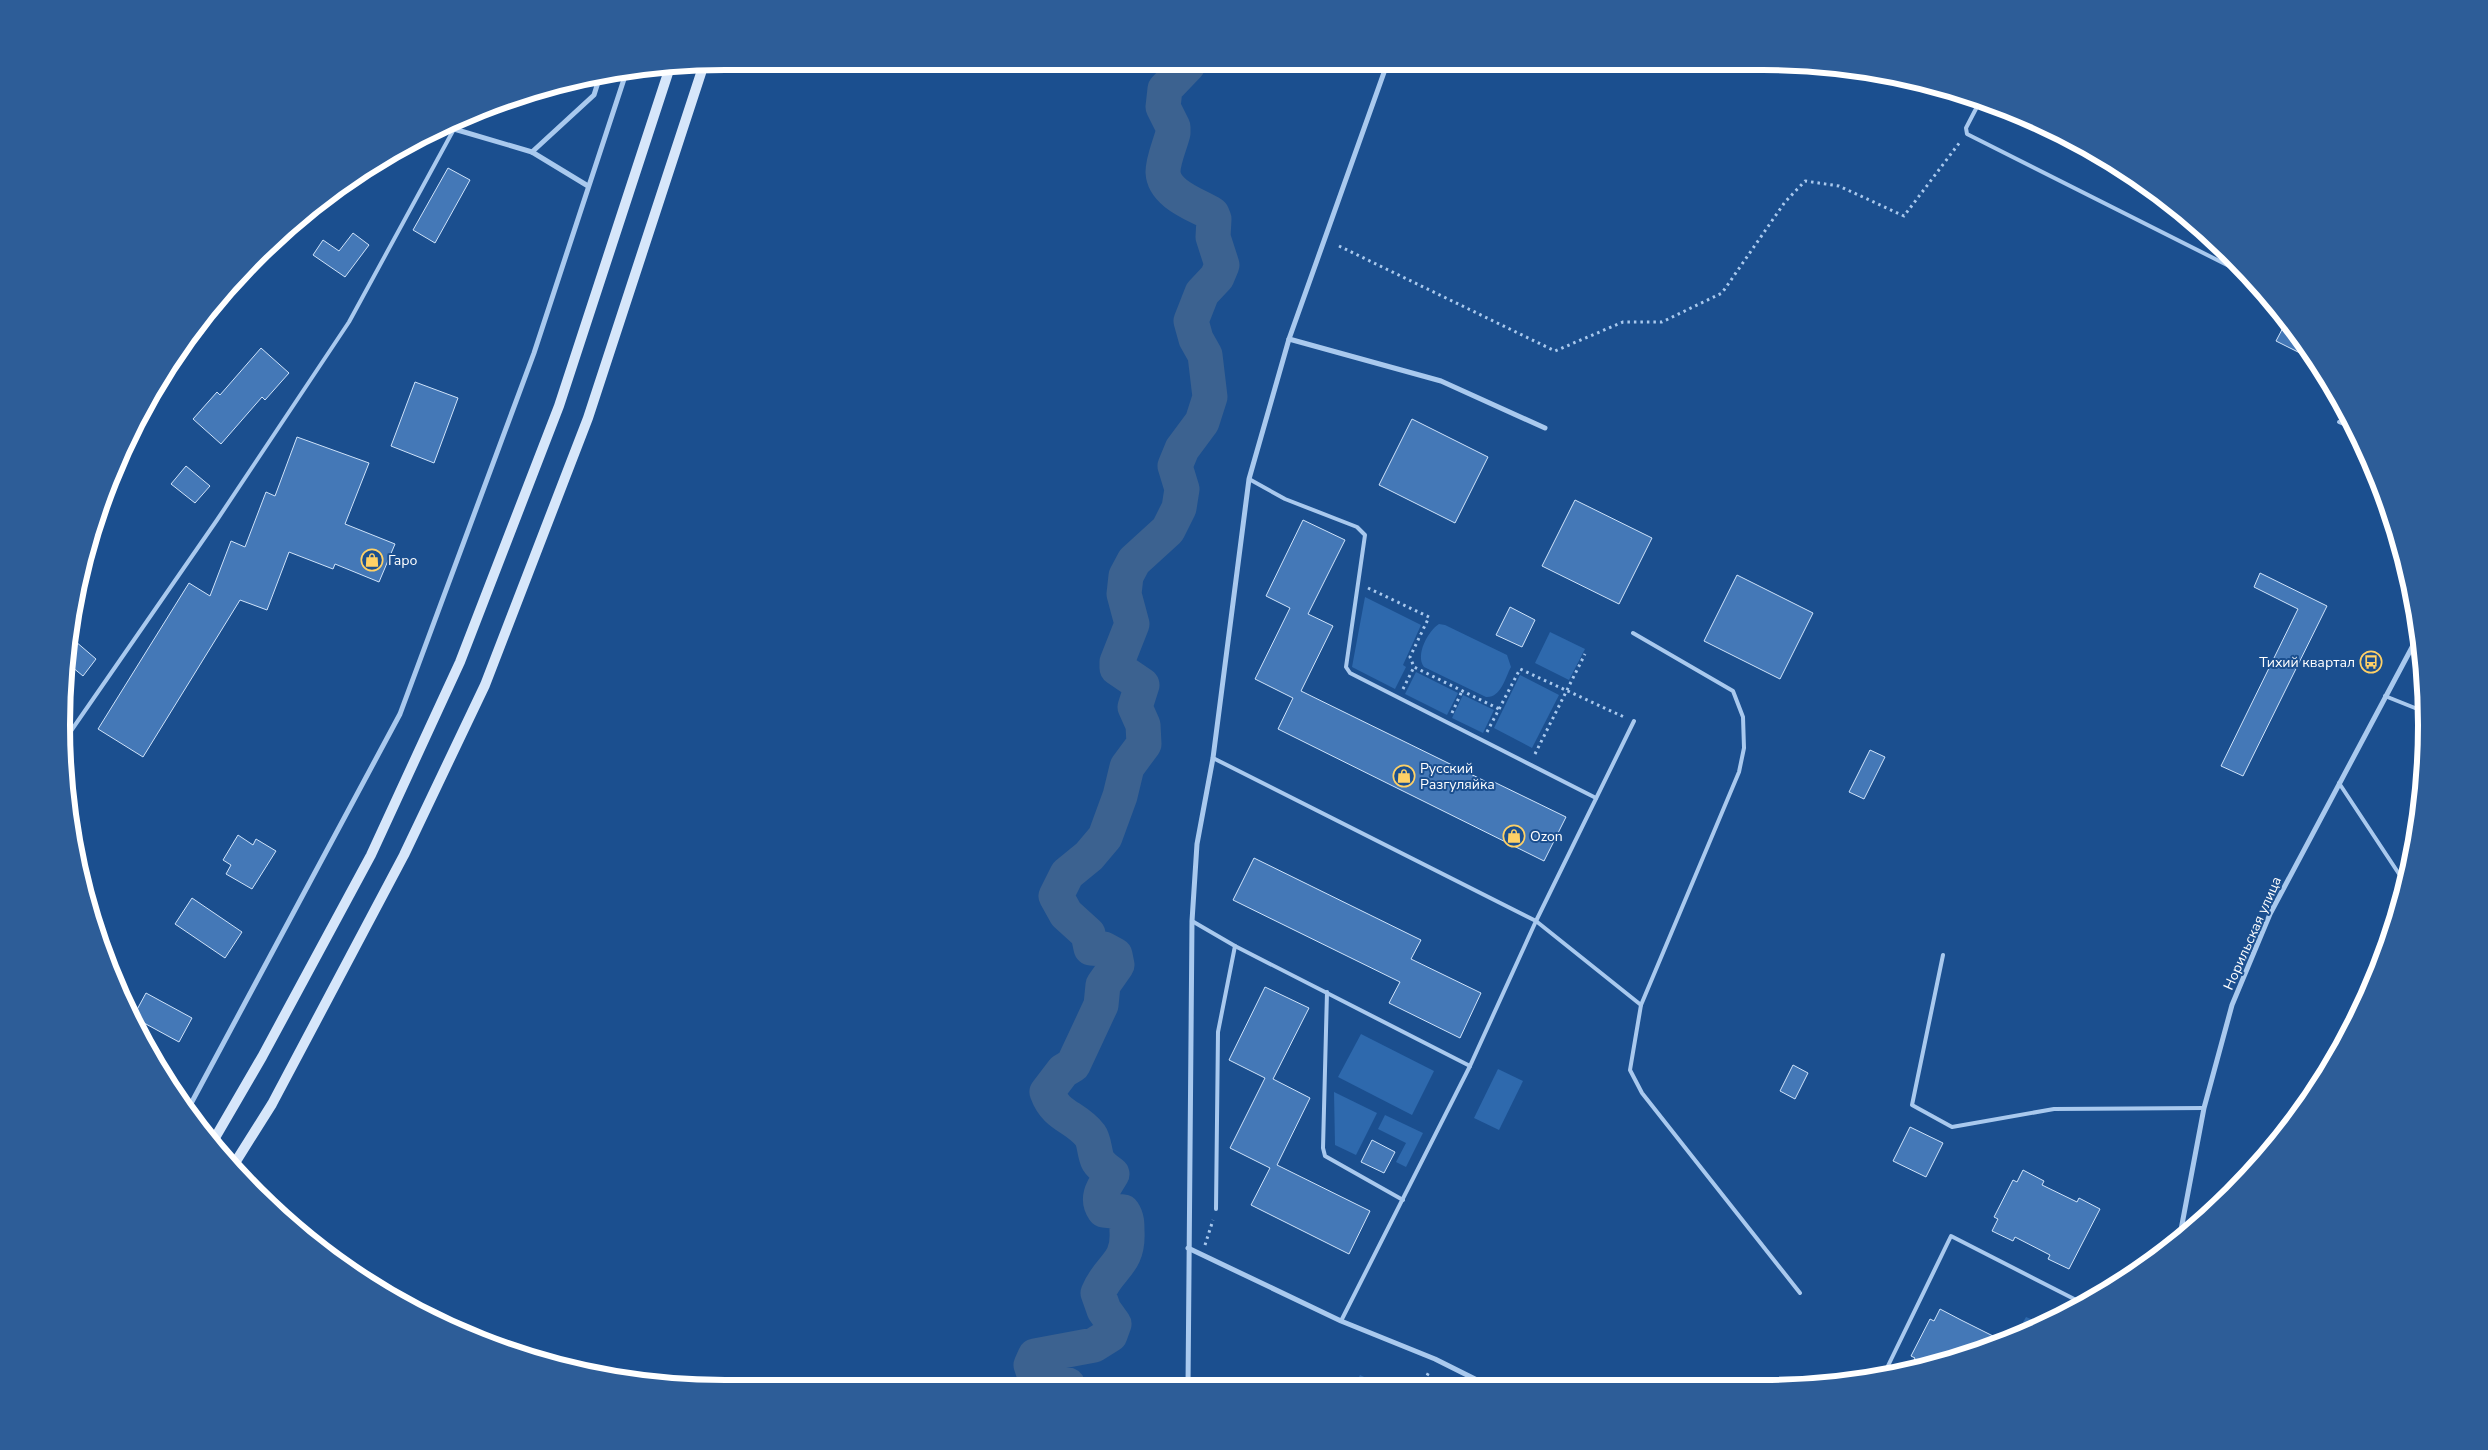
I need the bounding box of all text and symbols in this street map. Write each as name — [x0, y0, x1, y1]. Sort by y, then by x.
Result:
shop icon: Гаро — [360, 548, 384, 572]
place label: Гаро — [388, 551, 418, 570]
bus stop icon: Тихий квартал — [2359, 650, 2383, 674]
place label: Тихий квартал — [2259, 653, 2355, 672]
place label: Русский Разгуляйка — [1420, 759, 1495, 794]
shop icon: Русский Разгуляйка — [1392, 764, 1416, 788]
shop icon: Ozon — [1502, 824, 1526, 848]
place label: Ozon — [1530, 827, 1563, 846]
street label: Норильская улица — [2219, 873, 2286, 993]

